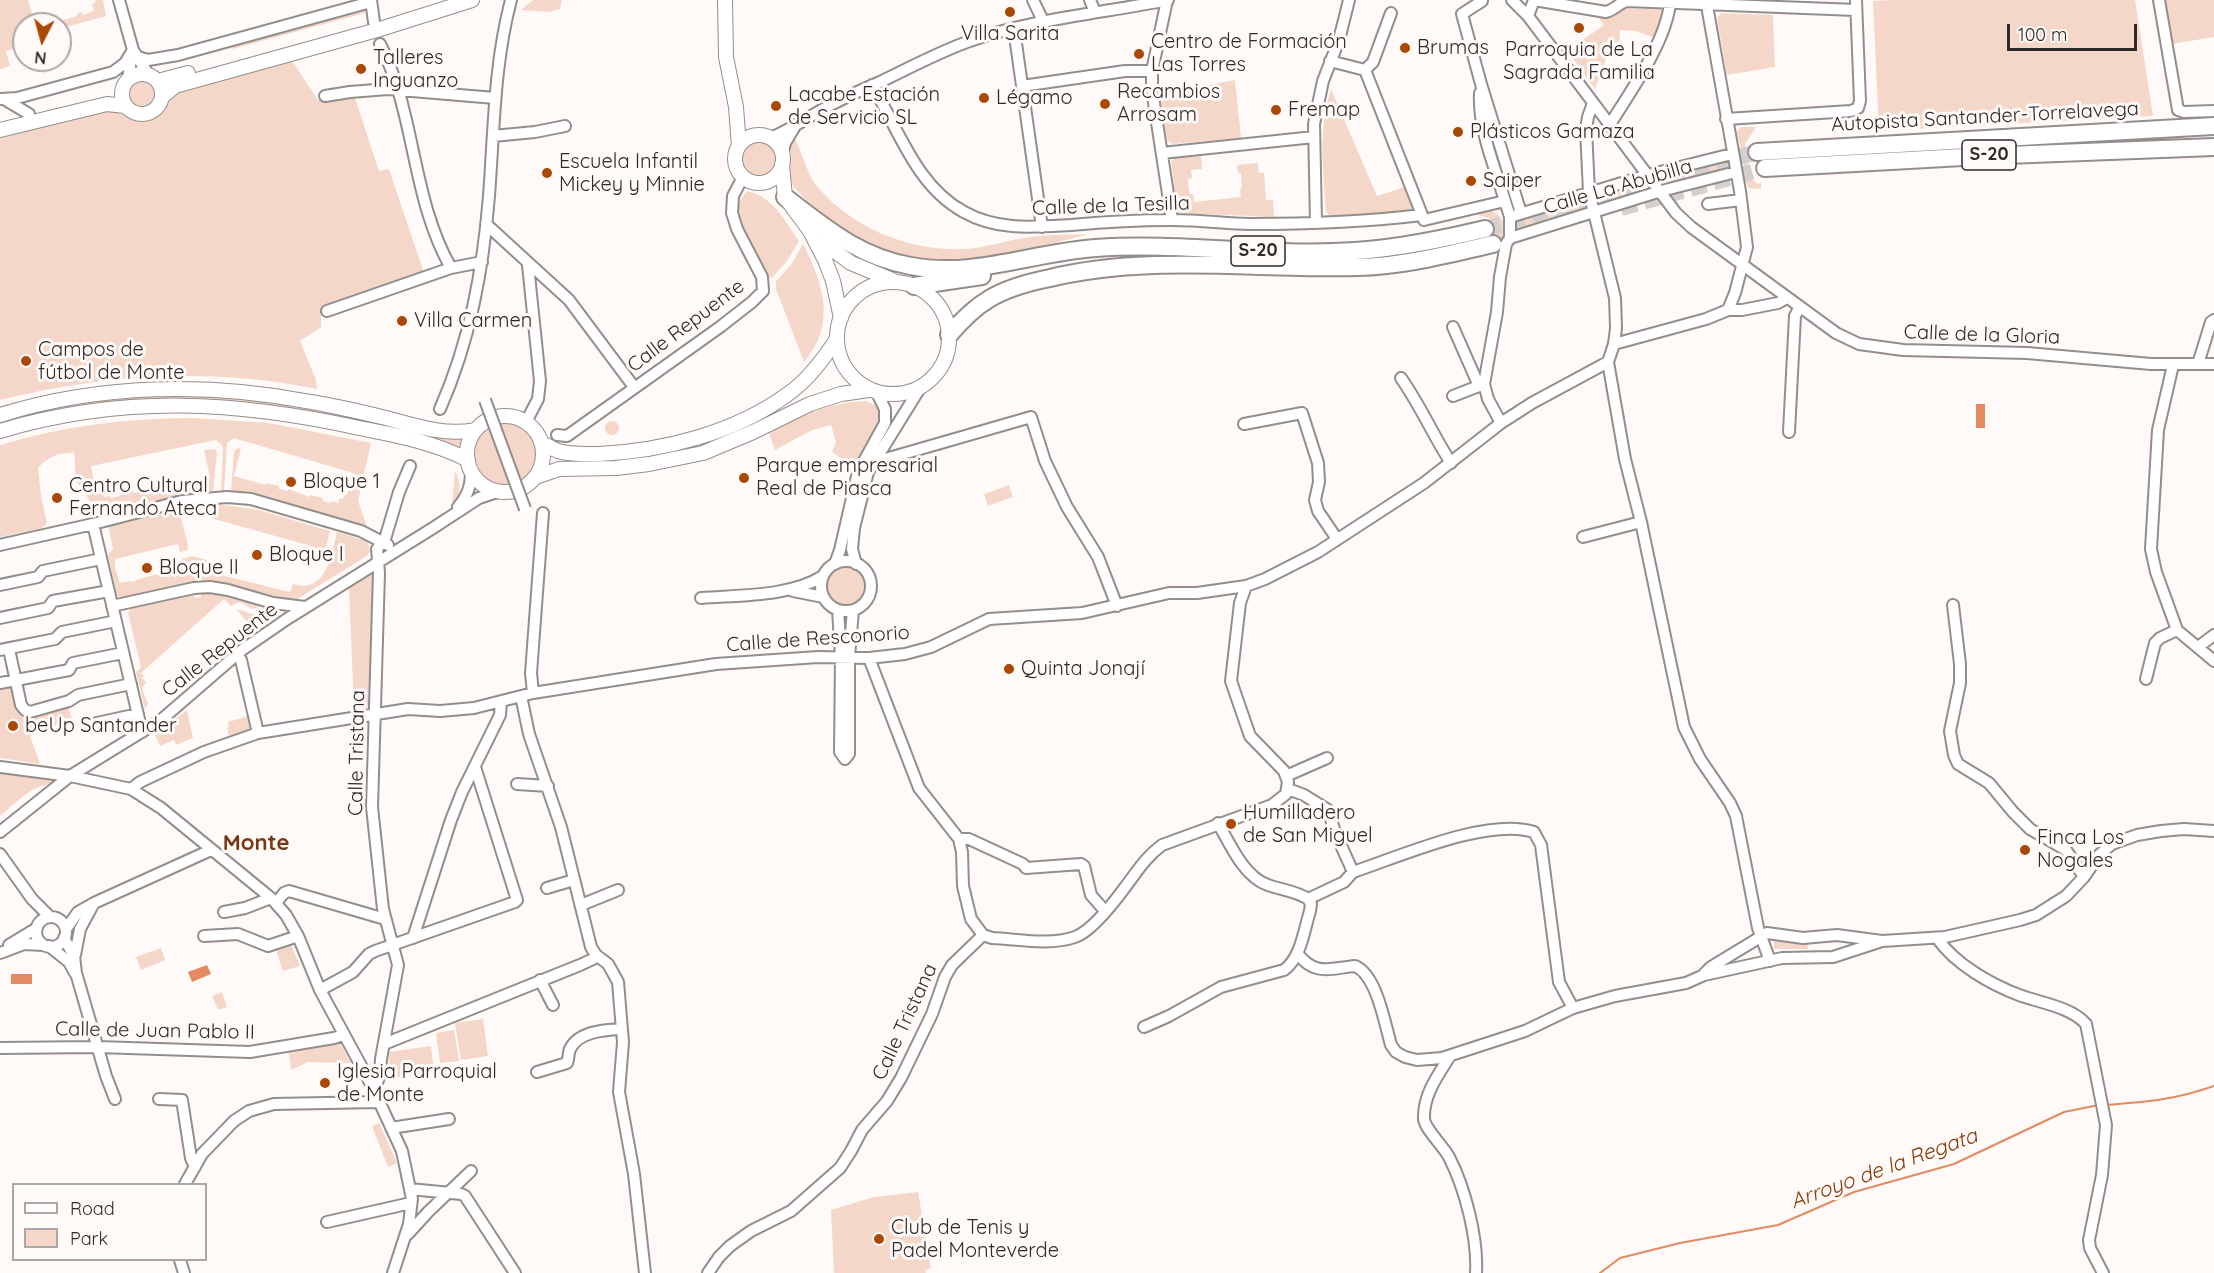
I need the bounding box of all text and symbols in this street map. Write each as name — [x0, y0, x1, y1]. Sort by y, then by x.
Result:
marker: Villa Sarita — [1003, 5, 1017, 19]
north arrow — [12, 12, 72, 72]
scale bar — [2010, 12, 2140, 50]
marker: Parroquia de La Sagrada Familia — [1572, 21, 1586, 35]
place label: Villa Sarita — [961, 22, 1059, 46]
text: 100 m — [2018, 23, 2067, 46]
place label: Centro de Formación Las Torres — [1151, 30, 1347, 77]
place label: Brumas — [1417, 36, 1489, 60]
place label: Parroquia de La Sagrada Familia — [1503, 38, 1655, 85]
marker: Brumas — [1398, 41, 1412, 55]
place label: Talleres Inguanzo — [373, 46, 458, 93]
text: N — [33, 47, 47, 68]
marker: Centro de Formación Las Torres — [1132, 47, 1146, 61]
marker: Talleres Inguanzo — [354, 62, 368, 76]
place label: Recambios Arrosam — [1117, 80, 1220, 127]
place label: Lacabe Estación de Servicio SL — [788, 83, 940, 130]
place label: Légamo — [996, 86, 1073, 110]
marker: Légamo — [977, 91, 991, 105]
marker: Recambios Arrosam — [1098, 97, 1112, 111]
street label: Autopista Santander-Torrelavega — [1831, 97, 2139, 137]
place label: Fremap — [1288, 98, 1360, 122]
marker: Lacabe Estación de Servicio SL — [769, 99, 783, 113]
marker: Fremap — [1269, 103, 1283, 117]
place label: Plásticos Gamaza — [1470, 120, 1635, 144]
marker: Plásticos Gamaza — [1451, 125, 1465, 139]
road number: S-20 — [1962, 140, 2016, 170]
place label: Escuela Infantil Mickey y Minnie — [559, 150, 705, 197]
street label: Calle La Abubilla — [1541, 154, 1695, 220]
marker: Escuela Infantil Mickey y Minnie — [540, 166, 554, 180]
place label: Saiper — [1483, 169, 1542, 193]
marker: Saiper — [1464, 174, 1478, 188]
street label: Calle de la Tesilla — [1032, 191, 1190, 221]
road number: S-20 — [1231, 236, 1285, 266]
street label: Calle Repuente — [623, 274, 749, 378]
place label: Villa Carmen — [414, 309, 532, 333]
marker: Villa Carmen — [395, 314, 409, 328]
street label: Calle de la Gloria — [1903, 320, 2061, 350]
place label: Campos de fútbol de Monte — [38, 338, 185, 385]
marker: Campos de fútbol de Monte — [19, 354, 33, 368]
place label: Parque empresarial Real de Piasca — [756, 454, 938, 501]
place label: Bloque 1 — [303, 470, 380, 494]
marker: Parque empresarial Real de Piasca — [737, 471, 751, 485]
place label: Centro Cultural Fernando Ateca — [69, 474, 217, 521]
marker: Bloque 1 — [284, 475, 298, 489]
marker: Centro Cultural Fernando Ateca — [50, 491, 64, 505]
place label: Bloque I — [269, 543, 344, 567]
marker: Bloque I — [250, 548, 264, 562]
place label: Bloque II — [159, 556, 239, 580]
marker: Bloque II — [140, 561, 154, 575]
street label: Calle Repuente — [157, 597, 283, 703]
street label: Calle de Resconorio — [725, 621, 911, 657]
place label: Quinta Jonají — [1021, 657, 1145, 681]
marker: Quinta Jonají — [1002, 662, 1016, 676]
street label: Calle Tristana — [344, 690, 370, 816]
place label: beUp Santander — [25, 714, 177, 738]
marker: beUp Santander — [6, 719, 20, 733]
place label: Humilladero de San Miguel — [1243, 801, 1373, 848]
marker: Humilladero de San Miguel — [1224, 817, 1238, 831]
place label: Finca Los Nogales — [2037, 826, 2124, 873]
district label: Monte — [223, 830, 289, 856]
marker: Finca Los Nogales — [2018, 843, 2032, 857]
street label: Calle Tristana — [868, 960, 942, 1084]
street label: Calle de Juan Pablo II — [55, 1017, 255, 1045]
place label: Iglesia Parroquial de Monte — [337, 1060, 497, 1107]
marker: Iglesia Parroquial de Monte — [318, 1076, 332, 1090]
water label: Arroyo de la Regata — [1787, 1123, 1981, 1215]
legend — [12, 1183, 207, 1261]
text: Road — [70, 1197, 115, 1220]
place label: Club de Tenis y Padel Monteverde — [891, 1216, 1059, 1263]
text: Park — [70, 1227, 108, 1250]
marker: Club de Tenis y Padel Monteverde — [872, 1232, 886, 1246]

